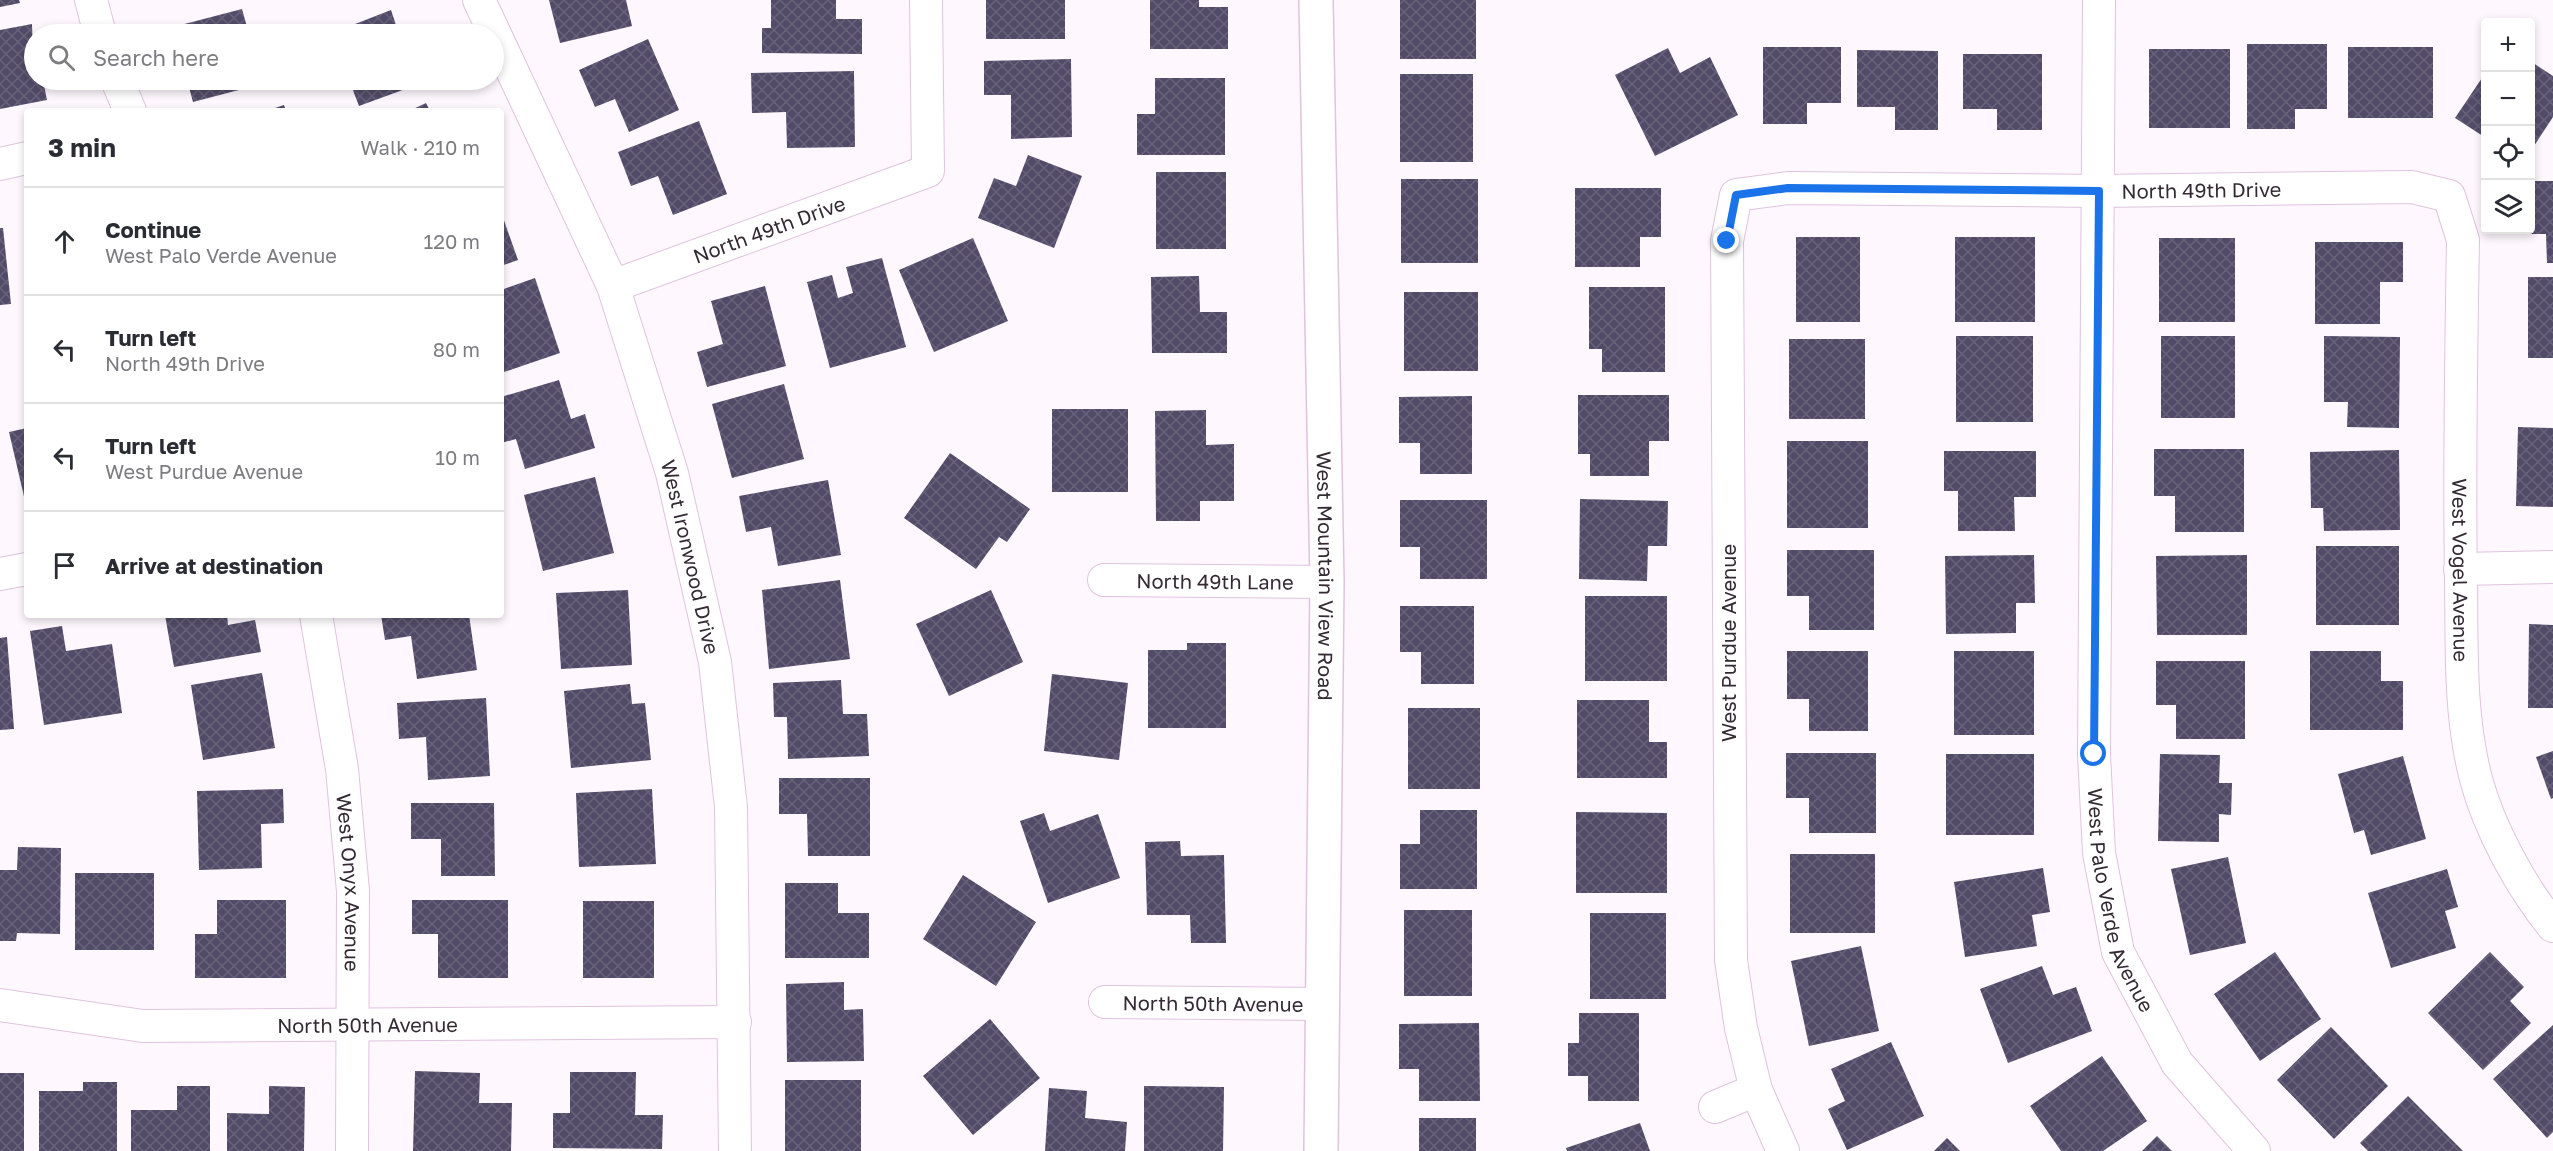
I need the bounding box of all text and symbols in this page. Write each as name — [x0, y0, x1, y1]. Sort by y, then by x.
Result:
map controls — [2481, 18, 2535, 234]
button: + — [2481, 18, 2535, 72]
search box — [24, 24, 504, 90]
icon: search — [45, 41, 78, 74]
text: Search here — [93, 44, 219, 71]
button: − — [2481, 72, 2535, 126]
button: locate — [2481, 126, 2535, 180]
text: 3 min — [48, 132, 116, 163]
text: Walk · 210 m — [360, 135, 480, 159]
street label: North 49th Drive — [2121, 177, 2282, 203]
button: layers — [2481, 180, 2535, 234]
street label: North 49th Drive — [690, 190, 848, 268]
text: Continue — [105, 216, 201, 243]
icon: ahead — [48, 225, 81, 258]
route end — [1713, 227, 1739, 253]
text: 120 m — [424, 229, 480, 253]
text: West Palo Verde Avenue — [105, 243, 337, 267]
text: Turn left — [105, 324, 196, 351]
icon: left — [48, 333, 81, 366]
text: 80 m — [433, 337, 480, 361]
text: North 49th Drive — [105, 351, 265, 375]
text: Turn left — [105, 432, 196, 459]
icon: left — [48, 441, 81, 474]
text: 10 m — [435, 445, 480, 469]
street label: West Mountain View Road — [1313, 451, 1339, 701]
street label: West Ironwood Drive — [657, 457, 725, 656]
text: West Purdue Avenue — [105, 459, 303, 483]
street label: West Vogel Avenue — [2448, 478, 2474, 662]
street label: West Purdue Avenue — [1716, 544, 1740, 742]
icon: arrive — [48, 549, 81, 582]
text: Arrive at destination — [105, 552, 323, 579]
street label: North 49th Lane — [1136, 568, 1294, 594]
route start — [2080, 740, 2106, 766]
street label: West Palo Verde Avenue — [2084, 787, 2160, 1016]
street label: West Onyx Avenue — [332, 792, 365, 972]
street label: North 50th Avenue — [1123, 990, 1303, 1016]
street label: North 50th Avenue — [277, 1012, 458, 1037]

